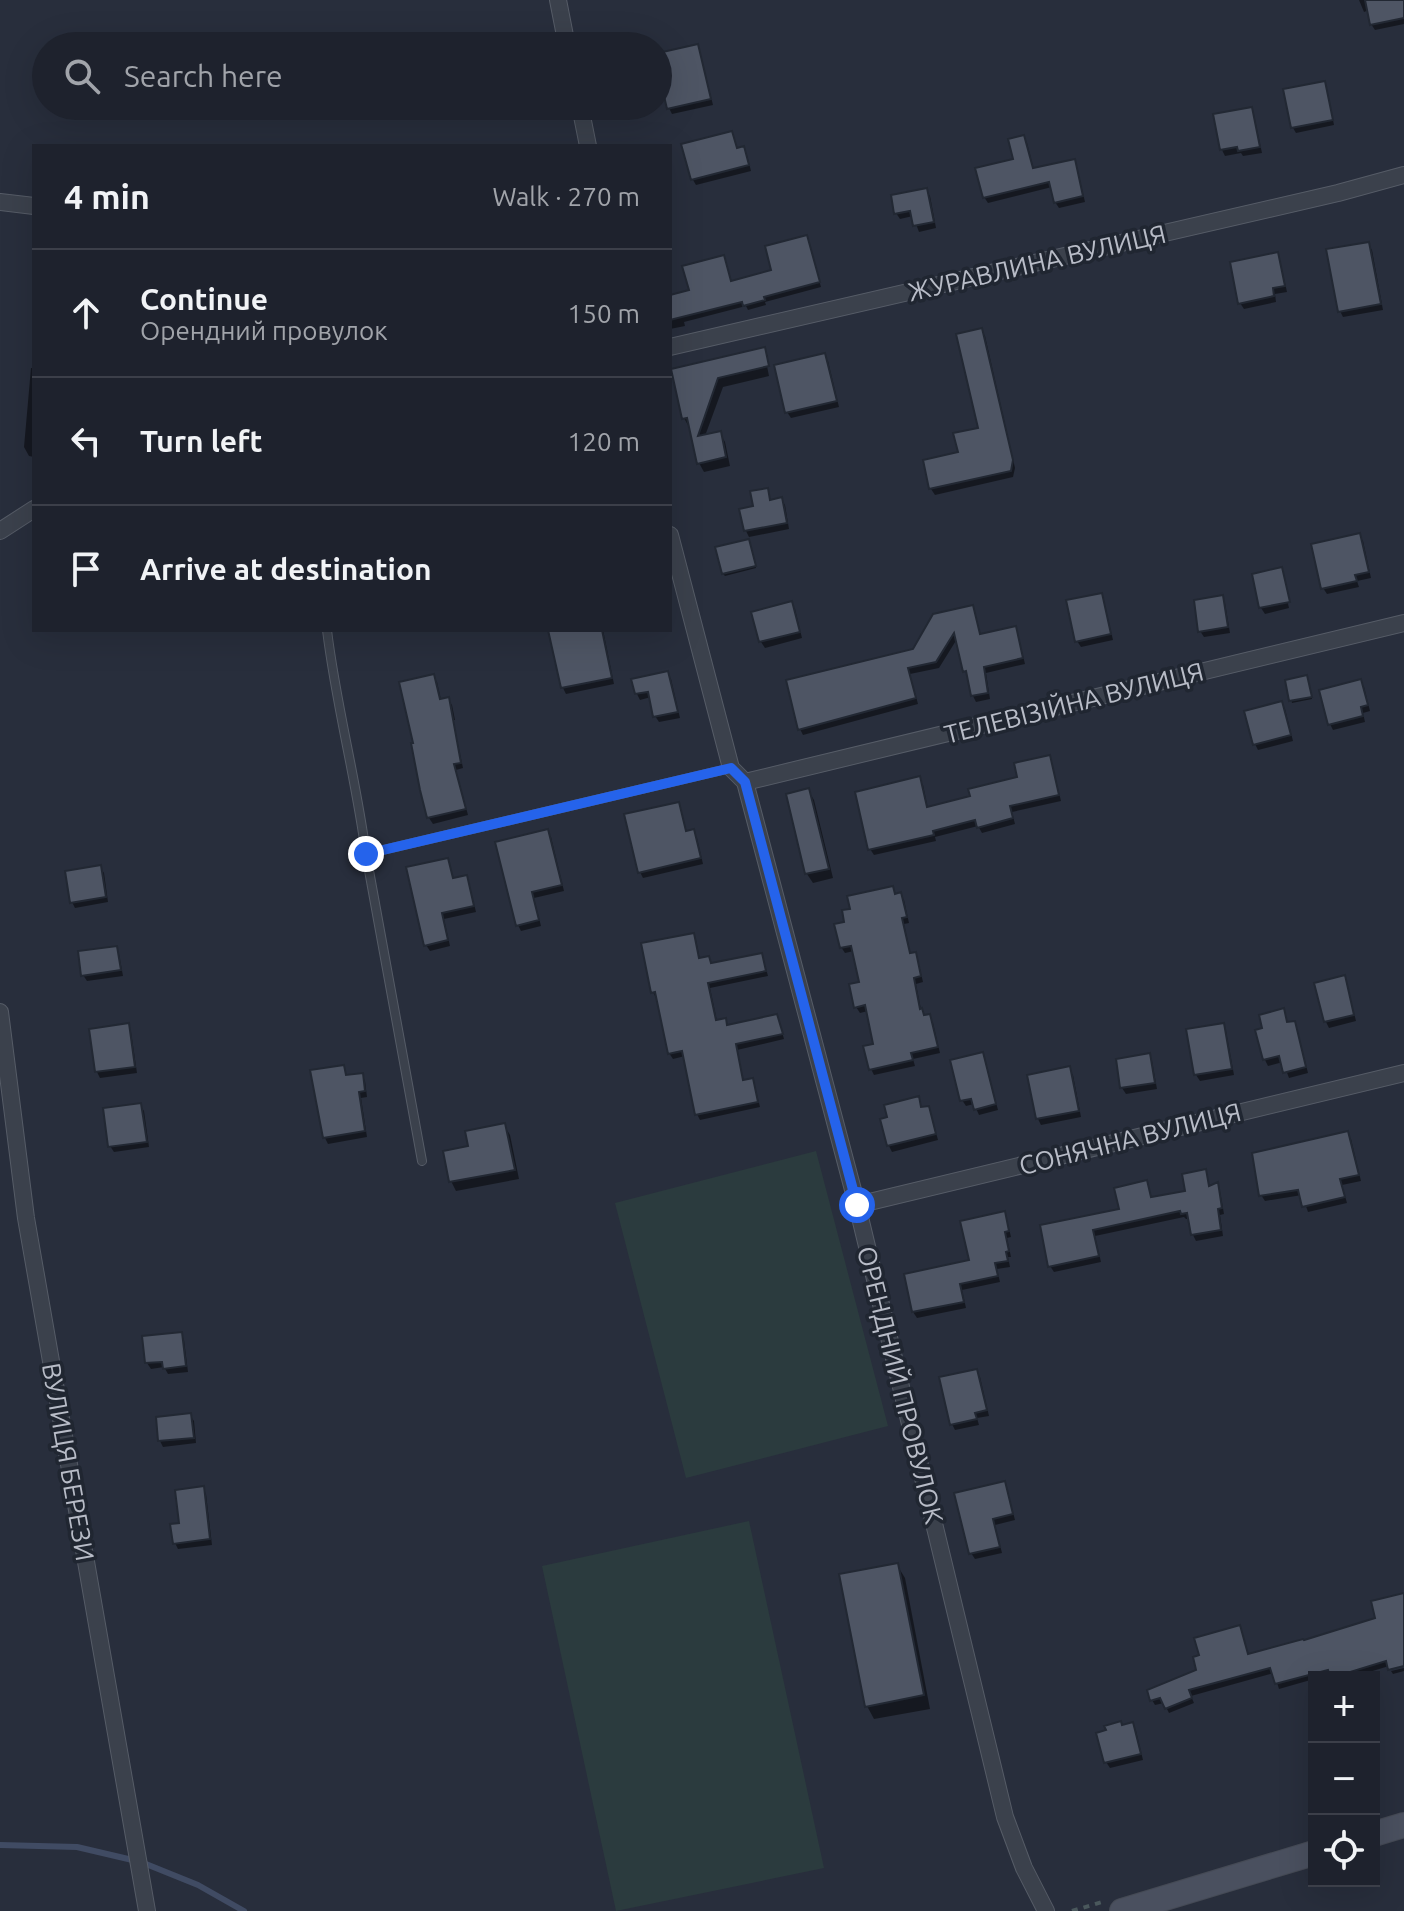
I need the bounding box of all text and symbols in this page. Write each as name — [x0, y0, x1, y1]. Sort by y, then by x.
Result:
search box — [32, 32, 672, 120]
icon: search — [60, 54, 104, 98]
text: Search here — [124, 59, 283, 93]
text: 4 min — [64, 177, 150, 215]
text: Walk · 270 m — [492, 182, 640, 211]
street label: ЖУРАВЛИНА ВУЛИЦЯ — [905, 219, 1169, 306]
text: Continue — [140, 282, 268, 316]
icon: ahead — [64, 291, 108, 335]
text: 150 m — [568, 299, 640, 328]
text: Орендний провулок — [140, 316, 388, 345]
icon: left — [64, 419, 108, 463]
text: Turn left — [140, 424, 262, 458]
text: 120 m — [568, 427, 640, 456]
icon: arrive — [64, 547, 108, 591]
text: Arrive at destination — [140, 552, 432, 586]
street label: ТЕЛЕВІЗІЙНА ВУЛИЦЯ — [941, 656, 1207, 749]
route end — [348, 836, 384, 872]
street label: СОНЯЧНА ВУЛИЦЯ — [1016, 1097, 1244, 1180]
route start — [839, 1187, 875, 1223]
street label: ОРЕНДНИЙ ПРОВУЛОК — [852, 1243, 949, 1527]
street label: ВУЛИЦЯ БЕРЕЗИ — [37, 1361, 100, 1563]
map controls — [1308, 1671, 1380, 1887]
button: + — [1308, 1671, 1380, 1743]
button: − — [1308, 1743, 1380, 1815]
button: locate — [1308, 1815, 1380, 1887]

